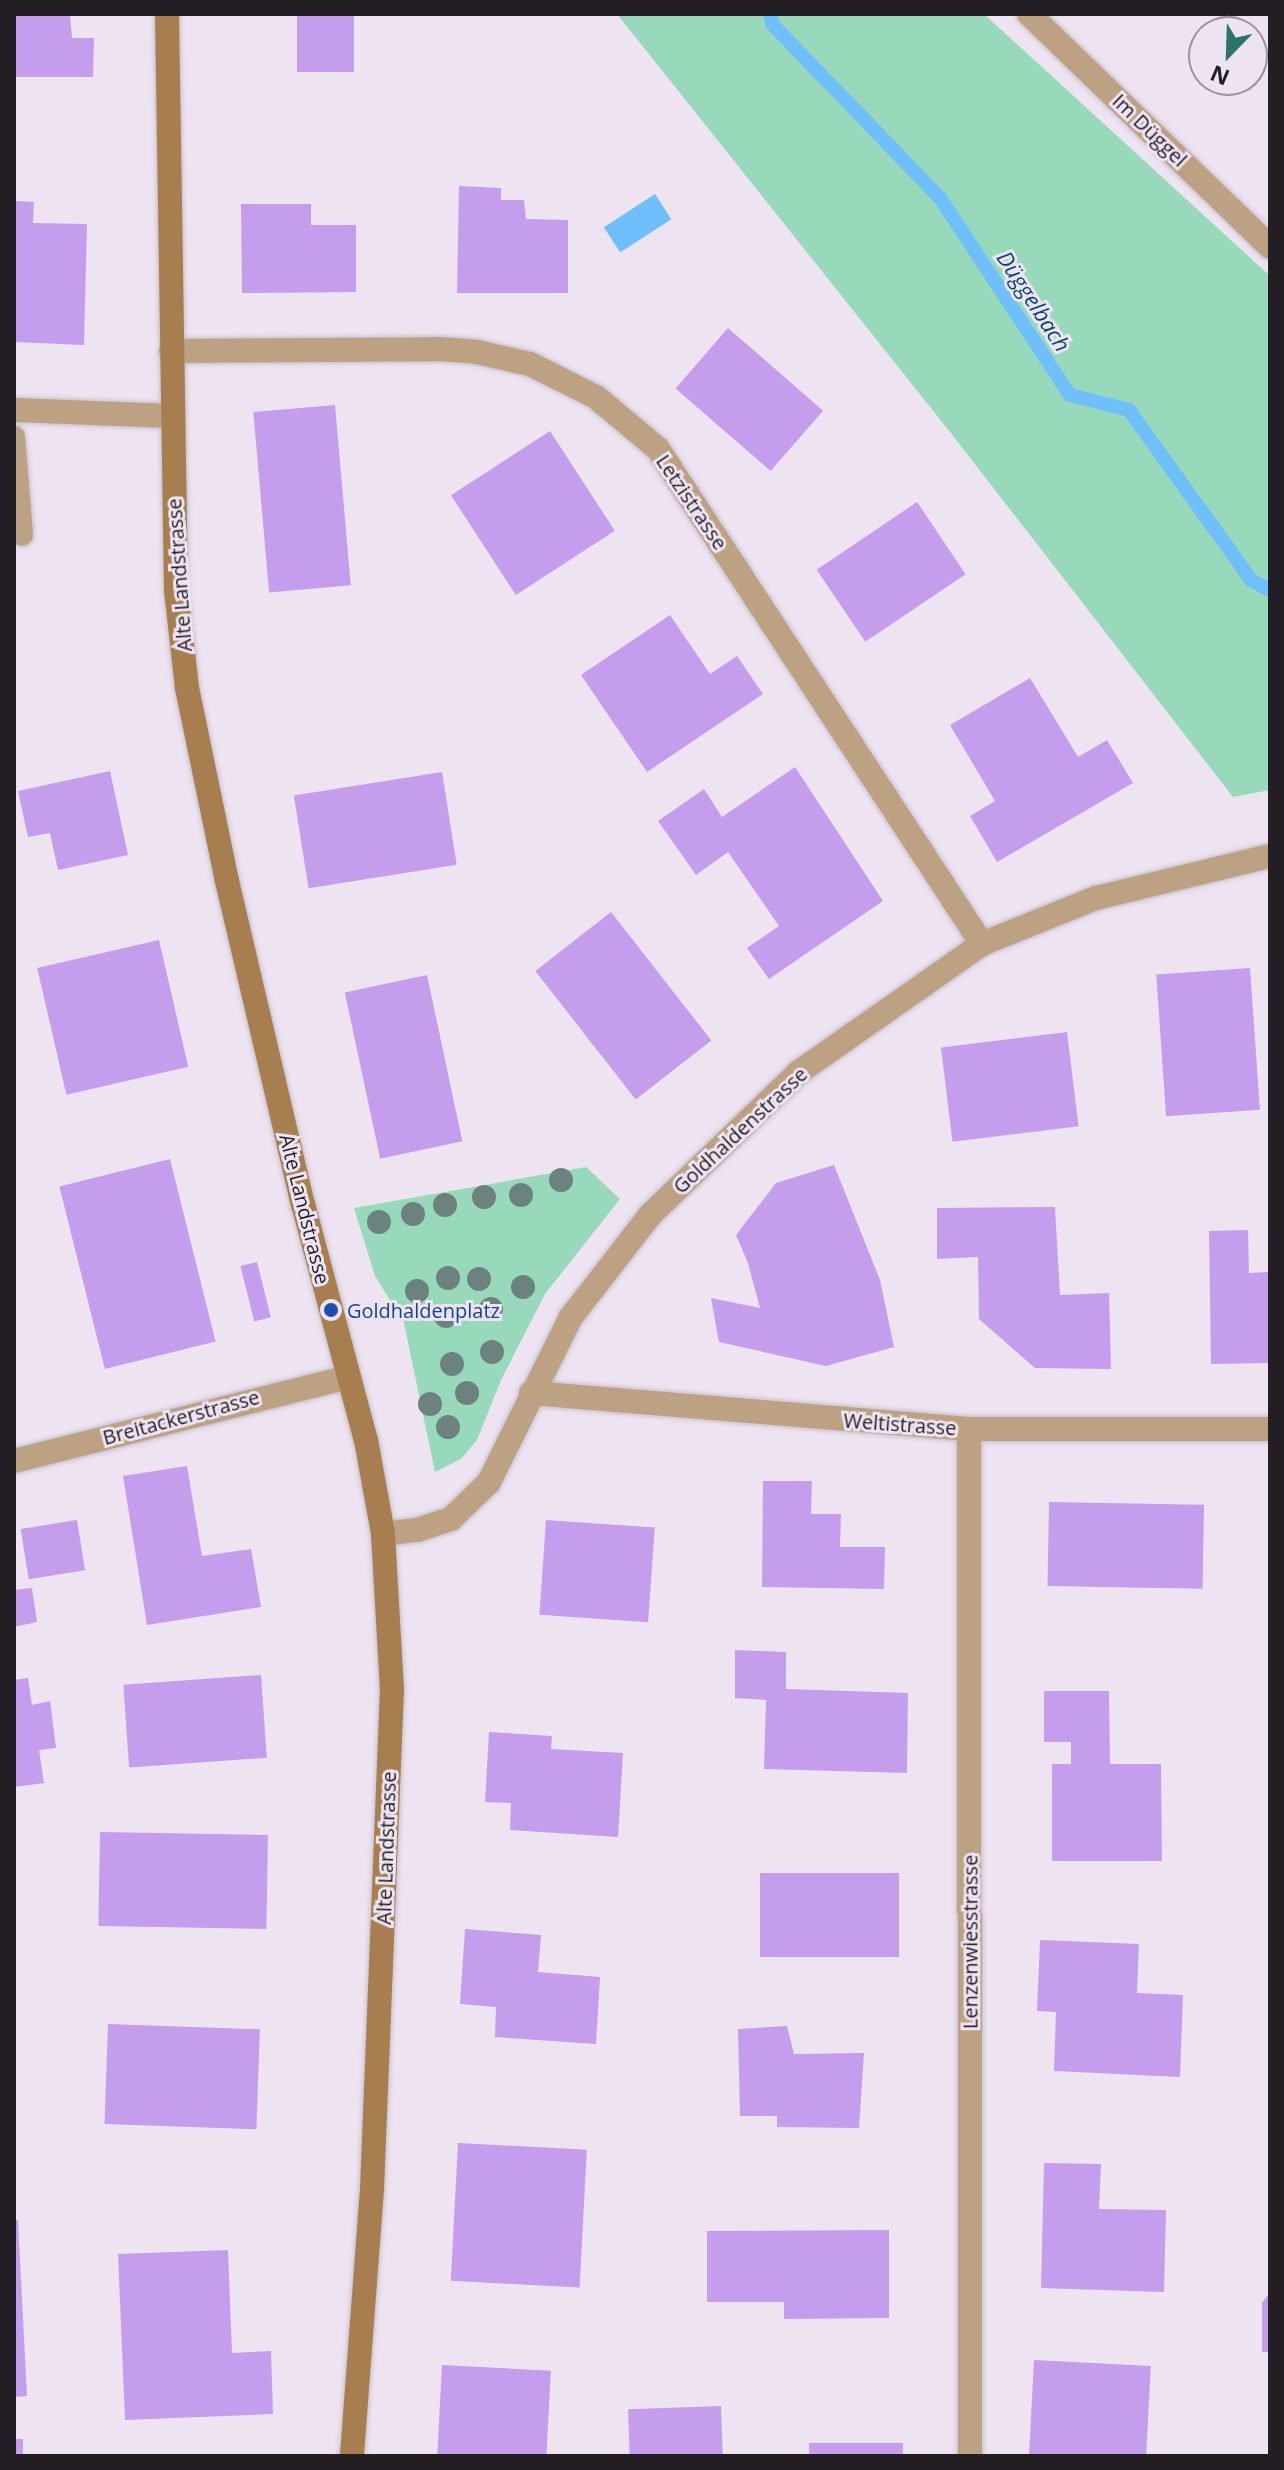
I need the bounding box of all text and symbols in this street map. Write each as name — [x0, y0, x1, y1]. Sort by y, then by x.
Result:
north arrow — [1188, 16, 1268, 96]
text: N — [1205, 59, 1234, 94]
street label: Im Düggel — [1108, 89, 1192, 171]
water label: Düggelbach — [992, 246, 1076, 356]
street label: Letzistrasse — [651, 450, 733, 554]
street label: Alte Landstrasse — [162, 498, 196, 652]
street label: Goldhaldenstrasse — [668, 1062, 812, 1198]
street label: Alte Landstrasse — [275, 1132, 335, 1286]
place label: Goldhaldenplatz — [347, 1298, 500, 1322]
marker: Goldhaldenplatz — [322, 1301, 340, 1319]
street label: Breitackerstrasse — [100, 1385, 262, 1449]
street label: Weltistrasse — [843, 1408, 957, 1440]
street label: Alte Landstrasse — [371, 1771, 401, 1925]
street label: Lenzenwiesstrasse — [958, 1855, 982, 2029]

